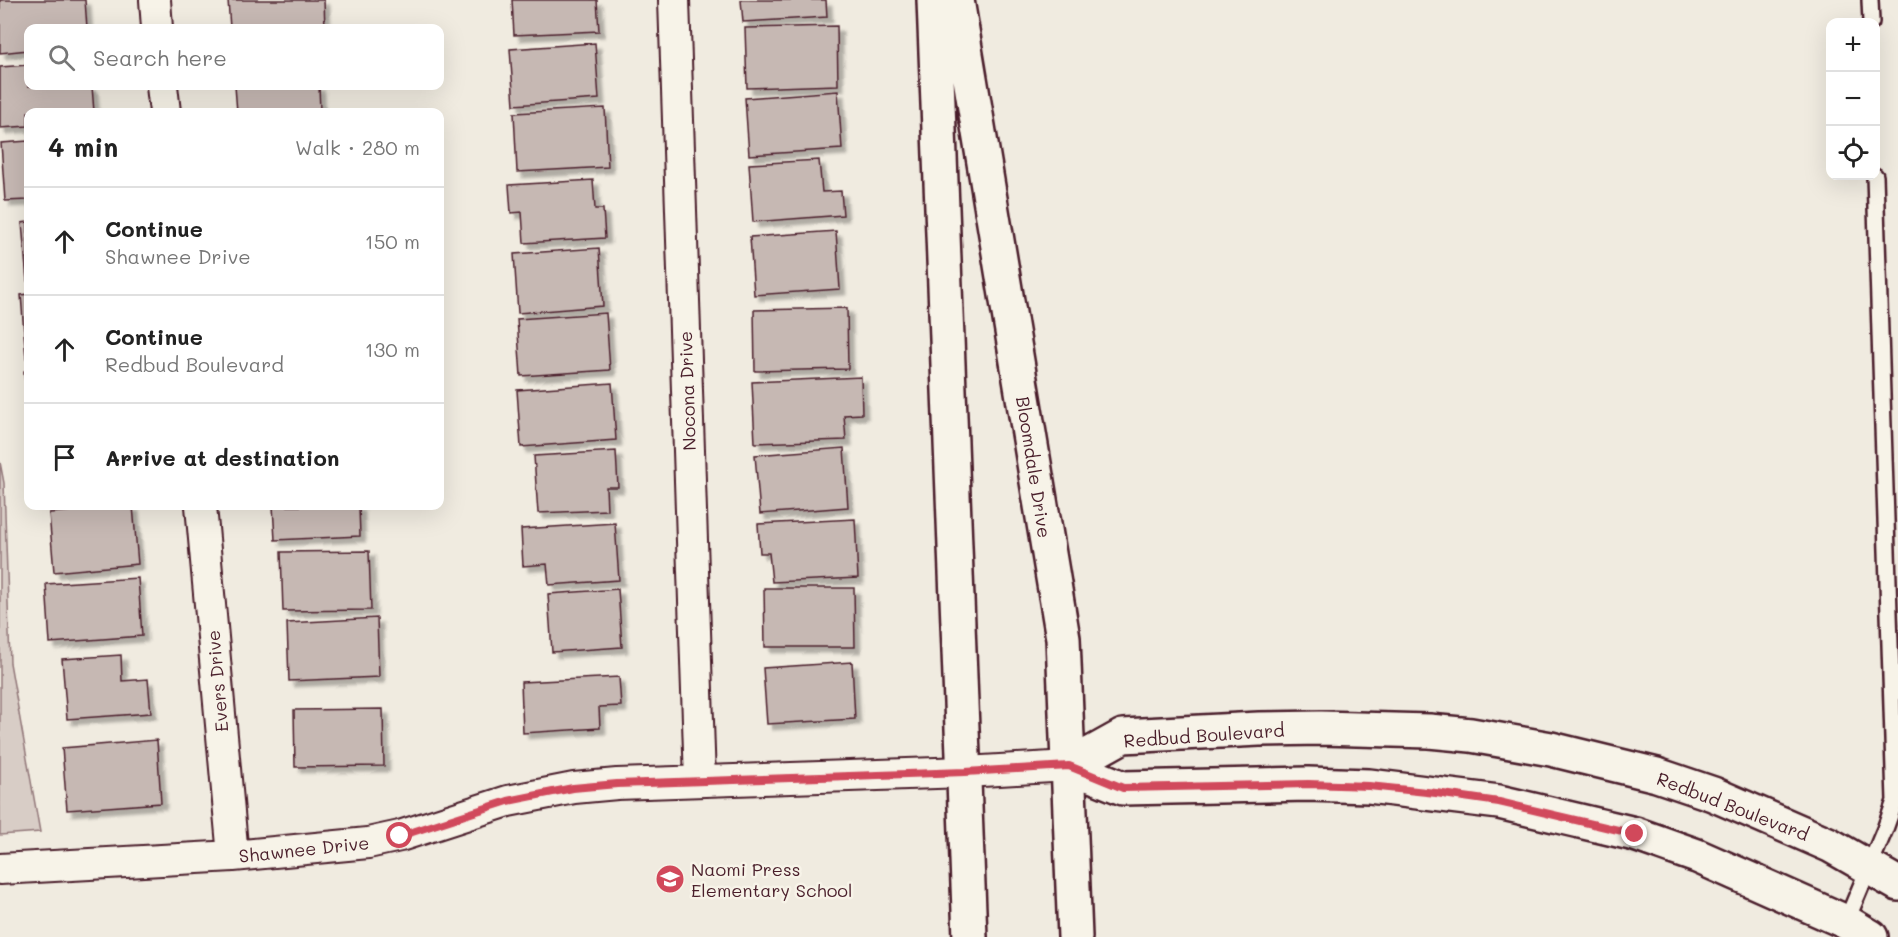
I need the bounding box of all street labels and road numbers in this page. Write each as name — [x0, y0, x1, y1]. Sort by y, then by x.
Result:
street label: Nocona Drive — [673, 331, 701, 451]
street label: Bloomdale Drive — [1011, 394, 1057, 540]
street label: Evers Drive — [201, 629, 233, 733]
street label: Redbud Boulevard — [1123, 717, 1285, 753]
street label: Redbud Boulevard — [1653, 766, 1813, 846]
street label: Shawnee Drive — [238, 830, 370, 868]

